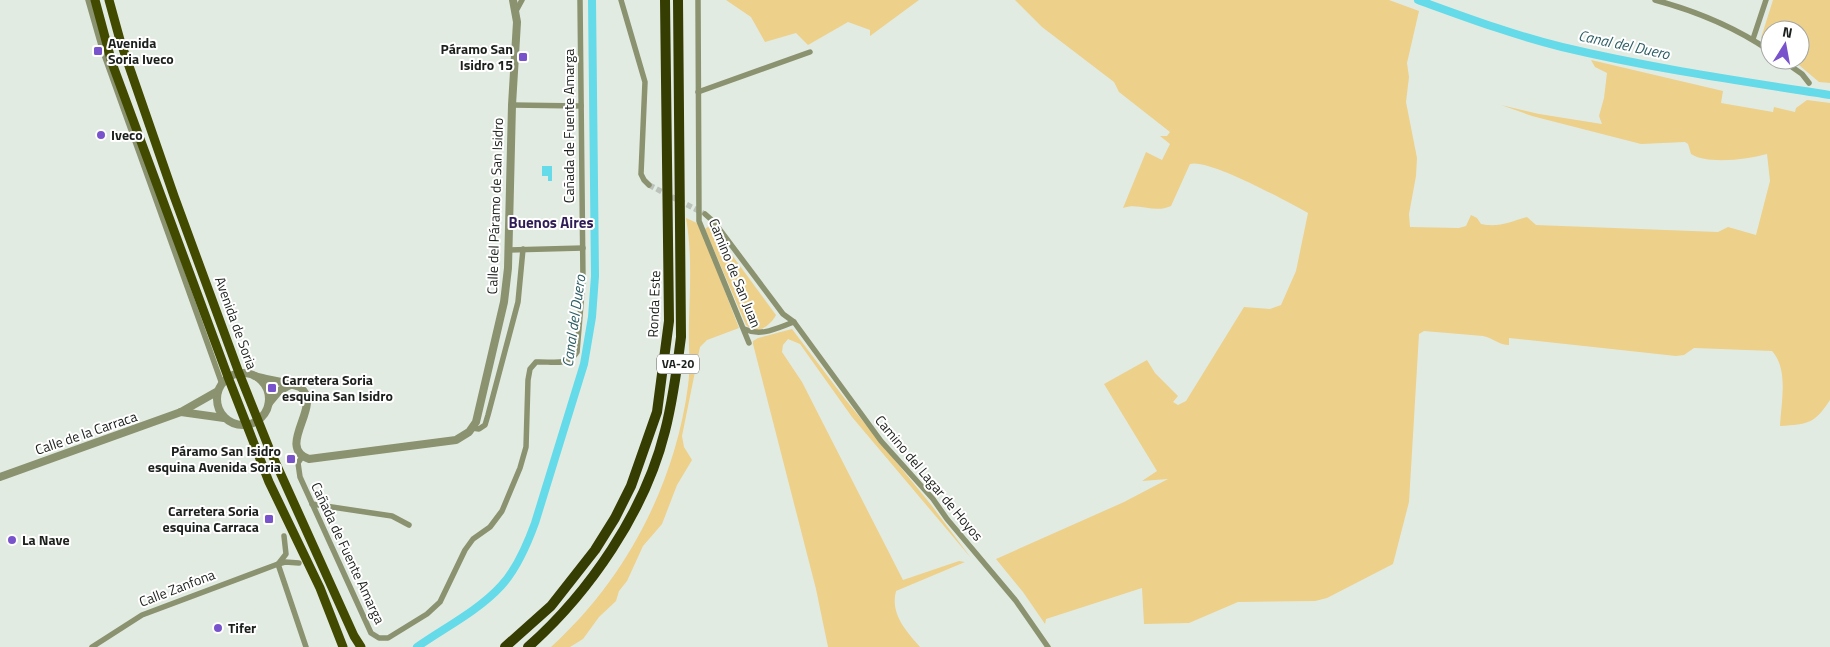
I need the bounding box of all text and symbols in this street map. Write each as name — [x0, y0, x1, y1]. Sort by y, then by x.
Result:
north arrow — [1760, 20, 1810, 70]
text: N — [1781, 21, 1794, 43]
water label: Canal del Duero — [1576, 24, 1672, 66]
place label: Avenida Soria Iveco — [108, 32, 174, 69]
place label: Páramo San Isidro 15 — [441, 38, 513, 75]
marker: Avenida Soria Iveco — [92, 45, 104, 57]
street label: Cañada de Fuente Amarga — [558, 49, 579, 203]
marker: Páramo San Isidro 15 — [517, 51, 529, 63]
street label: Calle del Páramo de San Isidro — [481, 117, 508, 295]
place label: Iveco — [111, 124, 143, 145]
marker: Iveco — [95, 129, 107, 141]
district label: Buenos Aires — [509, 211, 593, 234]
street label: Camino de San Juan — [704, 215, 767, 331]
street label: Ronda Este — [642, 270, 665, 338]
water label: Canal del Duero — [556, 273, 591, 368]
street label: Avenida de Soria — [210, 274, 263, 372]
road number: VA-20 — [657, 354, 699, 374]
place label: Carretera Soria esquina San Isidro — [282, 369, 393, 406]
marker: Carretera Soria esquina San Isidro — [266, 382, 278, 394]
street label: Calle de la Carraca — [32, 405, 140, 460]
street label: Camino del Lagar de Hoyos — [870, 410, 988, 545]
place label: Páramo San Isidro esquina Avenida Soria — [148, 440, 281, 477]
marker: Páramo San Isidro esquina Avenida Soria — [285, 453, 297, 465]
street label: Cañada de Fuente Amarga — [306, 478, 391, 627]
place label: Carretera Soria esquina Carraca — [163, 500, 259, 537]
marker: Carretera Soria esquina Carraca — [263, 513, 275, 525]
place label: La Nave — [22, 529, 70, 550]
marker: La Nave — [6, 534, 18, 546]
street label: Calle Zanfona — [136, 563, 218, 612]
place label: Tifer — [228, 617, 256, 638]
marker: Tifer — [212, 622, 224, 634]

